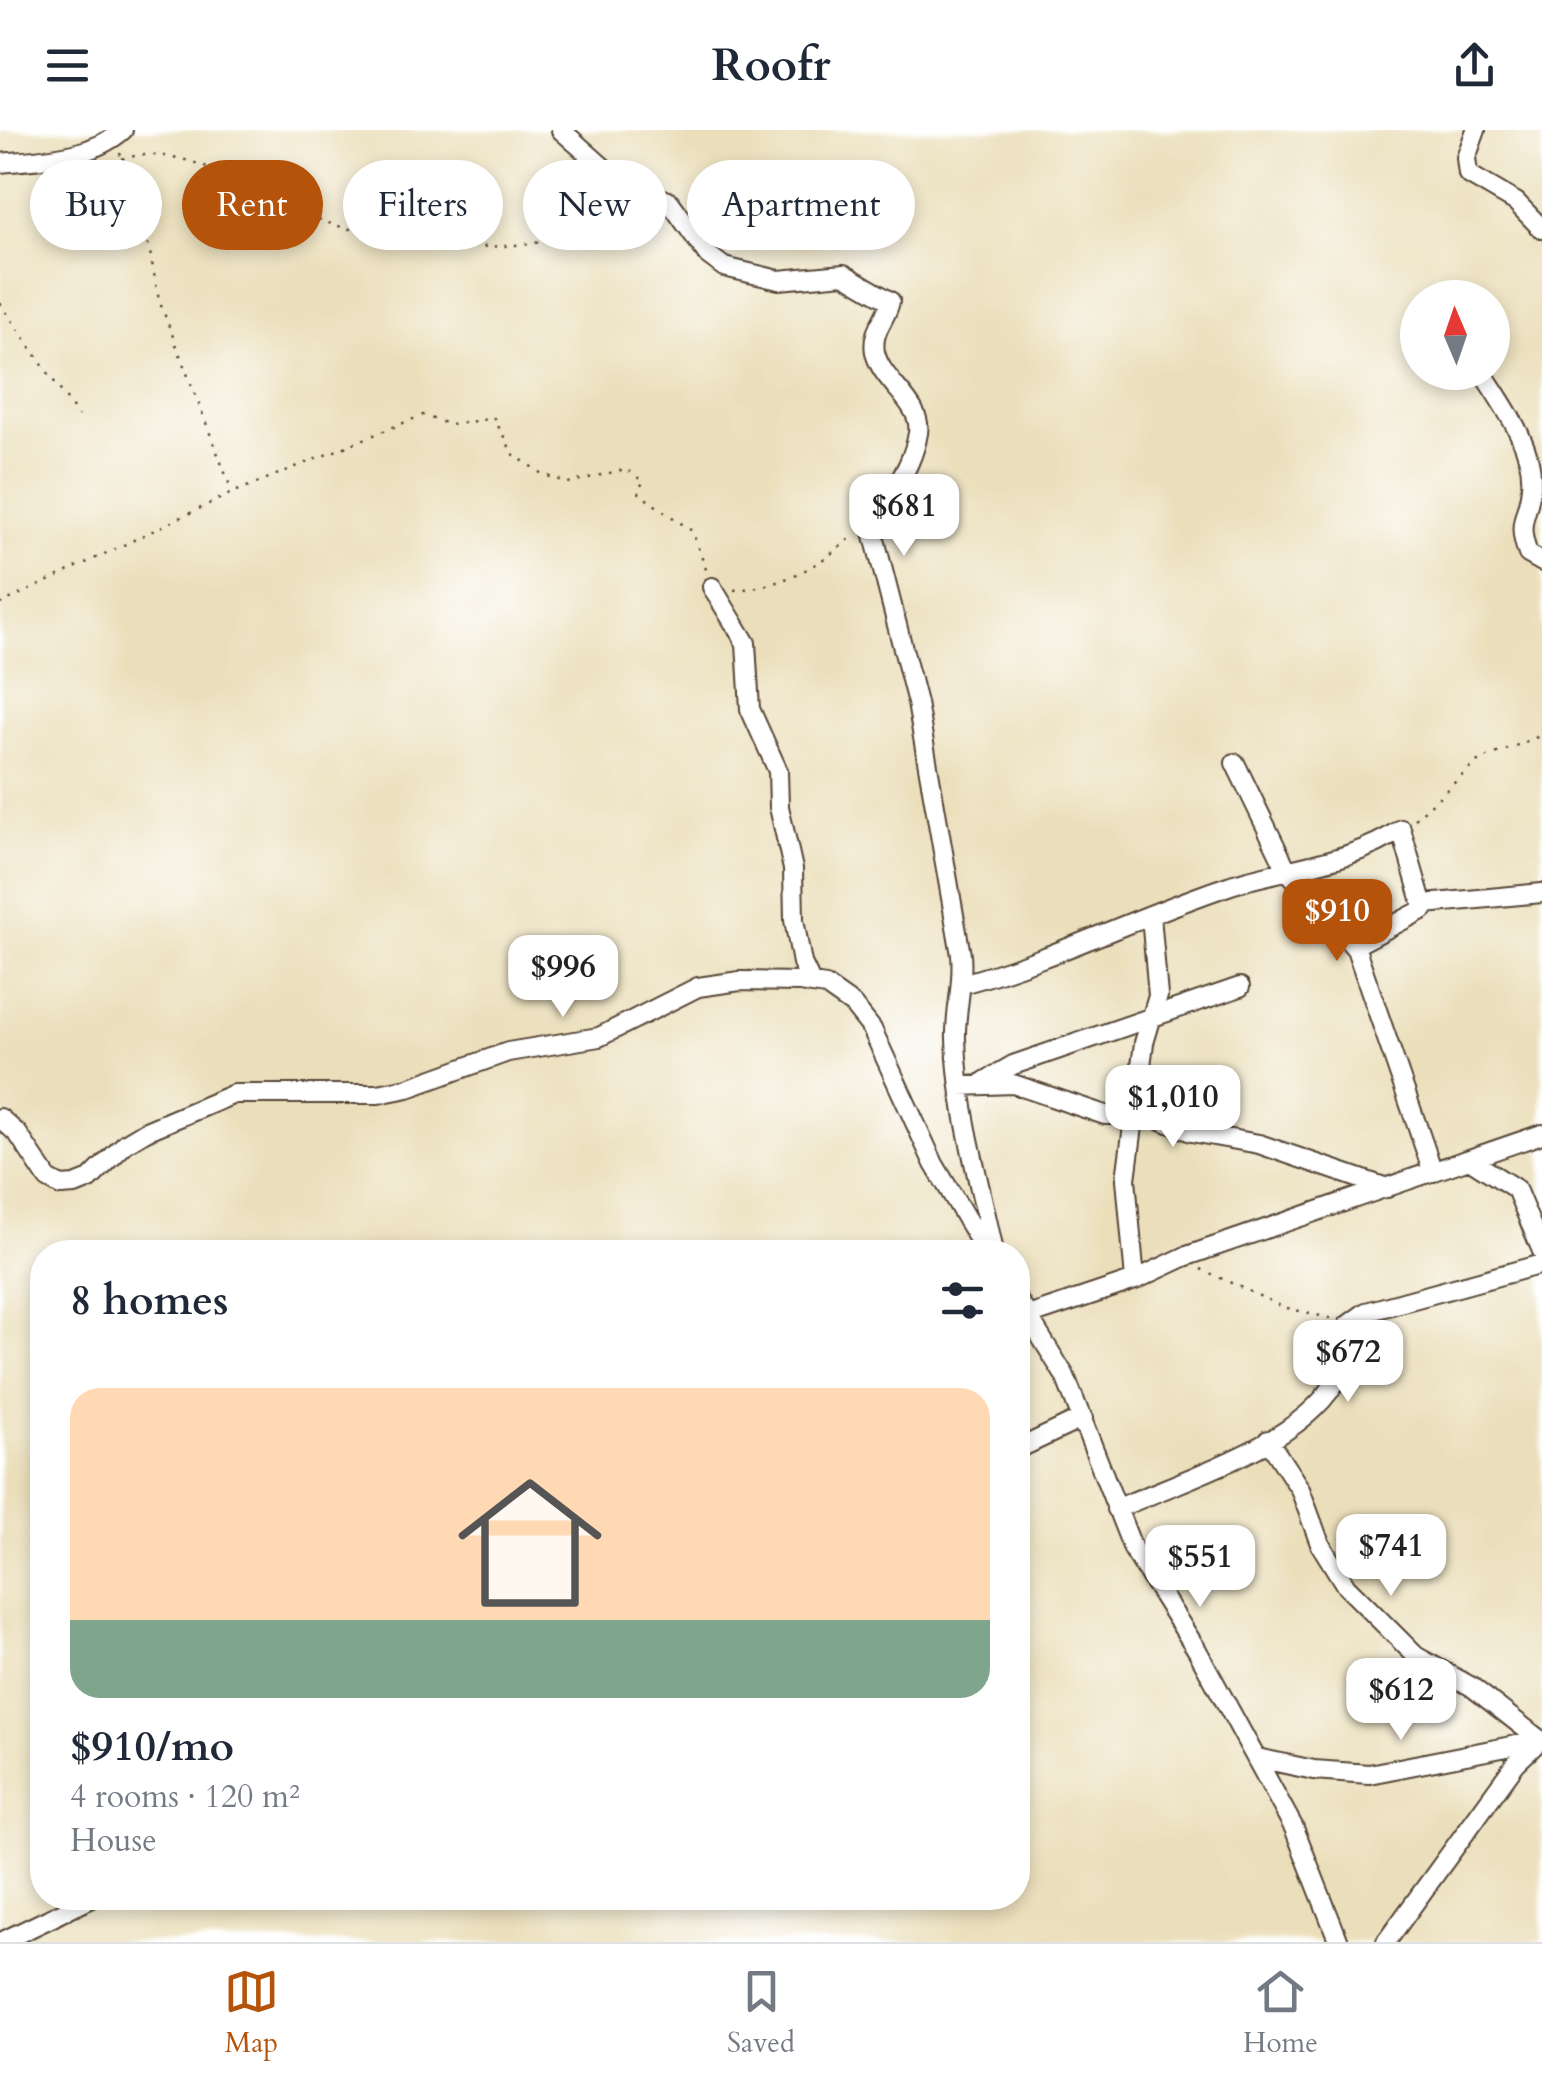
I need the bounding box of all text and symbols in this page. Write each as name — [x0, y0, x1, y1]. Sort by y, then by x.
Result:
text: Roofr — [711, 35, 831, 96]
icon: menu — [40, 38, 95, 93]
icon: share — [1447, 38, 1502, 93]
chip: Buy — [30, 160, 162, 250]
chip: Rent — [182, 160, 323, 250]
chip: Filters — [343, 160, 503, 250]
chip: New — [523, 160, 667, 250]
chip: Apartment — [687, 160, 915, 250]
north arrow — [1400, 280, 1510, 390]
map controls — [1400, 280, 1510, 390]
pin: $681 — [845, 474, 963, 559]
text: $681 — [871, 484, 937, 528]
pin: $910 — [1278, 879, 1396, 964]
text: $910 — [1304, 889, 1370, 933]
pin: $996 — [504, 935, 622, 1020]
text: $996 — [530, 945, 596, 989]
pin: $1,010 — [1092, 1065, 1254, 1150]
text: $1,010 — [1127, 1075, 1219, 1119]
text: 8 homes — [70, 1272, 228, 1329]
icon: filters — [935, 1273, 990, 1328]
pin: $672 — [1289, 1320, 1407, 1405]
text: $672 — [1315, 1330, 1381, 1374]
icon: home — [440, 1453, 620, 1633]
pin: $741 — [1332, 1514, 1450, 1599]
text: $741 — [1358, 1524, 1424, 1568]
pin: $551 — [1141, 1525, 1259, 1610]
text: $551 — [1167, 1535, 1233, 1579]
pin: $612 — [1342, 1658, 1460, 1743]
text: $612 — [1368, 1668, 1434, 1712]
text: $910/mo — [70, 1718, 234, 1775]
text: 4 rooms · 120 m² — [70, 1775, 300, 1819]
text: House — [70, 1819, 157, 1863]
tab: Map — [224, 1964, 279, 2062]
tab: Saved — [727, 1964, 795, 2062]
tab: Home — [1243, 1964, 1318, 2062]

